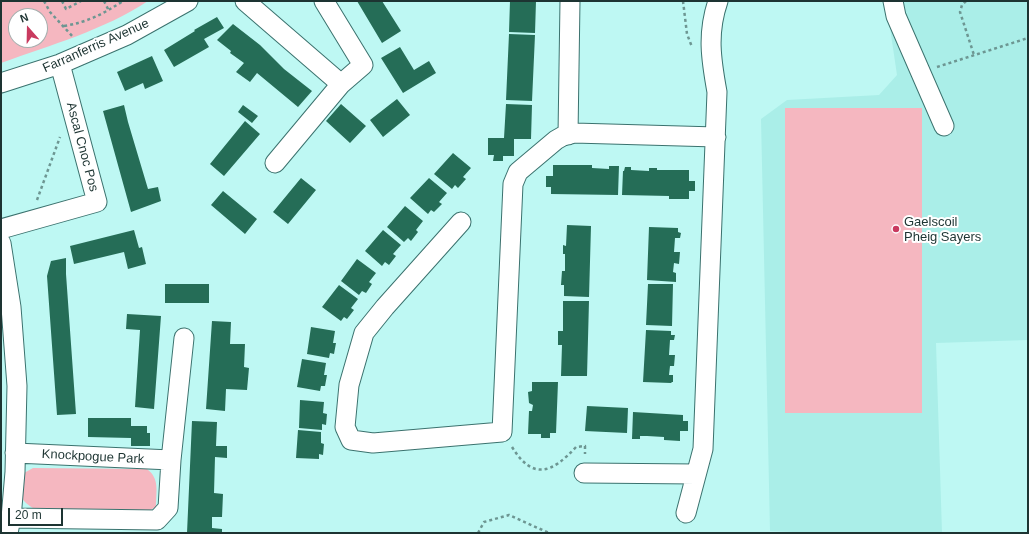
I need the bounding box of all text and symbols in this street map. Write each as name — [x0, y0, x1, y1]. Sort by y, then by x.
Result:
north arrow — [8, 8, 48, 48]
text: N — [18, 11, 30, 25]
street label: Farranferris Avenue — [40, 16, 152, 76]
street label: Ascal Cnoc Pos — [63, 101, 101, 193]
place label: Gaelscoil Pheig Sayers — [904, 214, 981, 245]
marker: Gaelscoil Pheig Sayers — [891, 224, 901, 234]
street label: Knockpogue Park — [41, 447, 145, 467]
scale bar — [10, 500, 65, 526]
text: 20 m — [15, 508, 42, 522]

